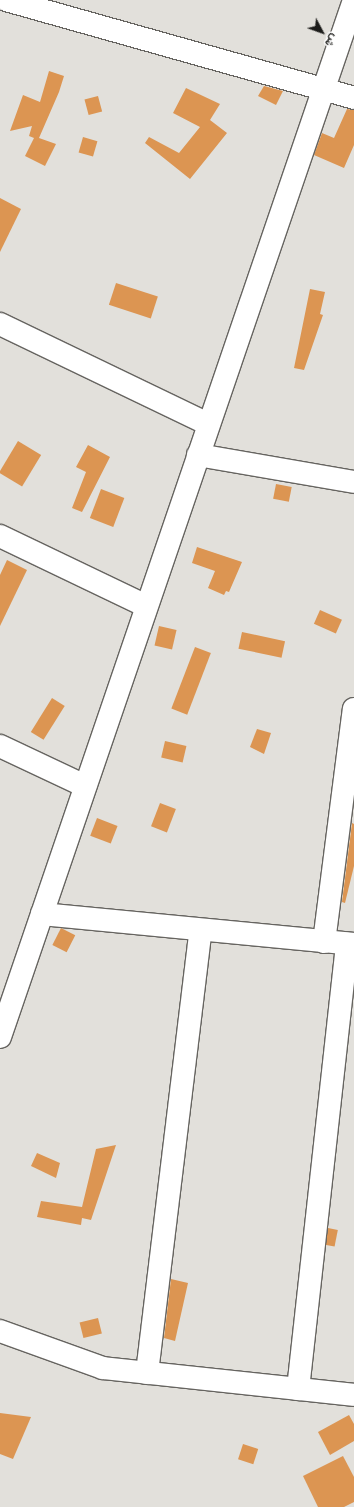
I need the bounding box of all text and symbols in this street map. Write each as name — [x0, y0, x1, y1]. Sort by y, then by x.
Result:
north arrow — [302, 12, 342, 52]
text: ش — [322, 31, 341, 49]

